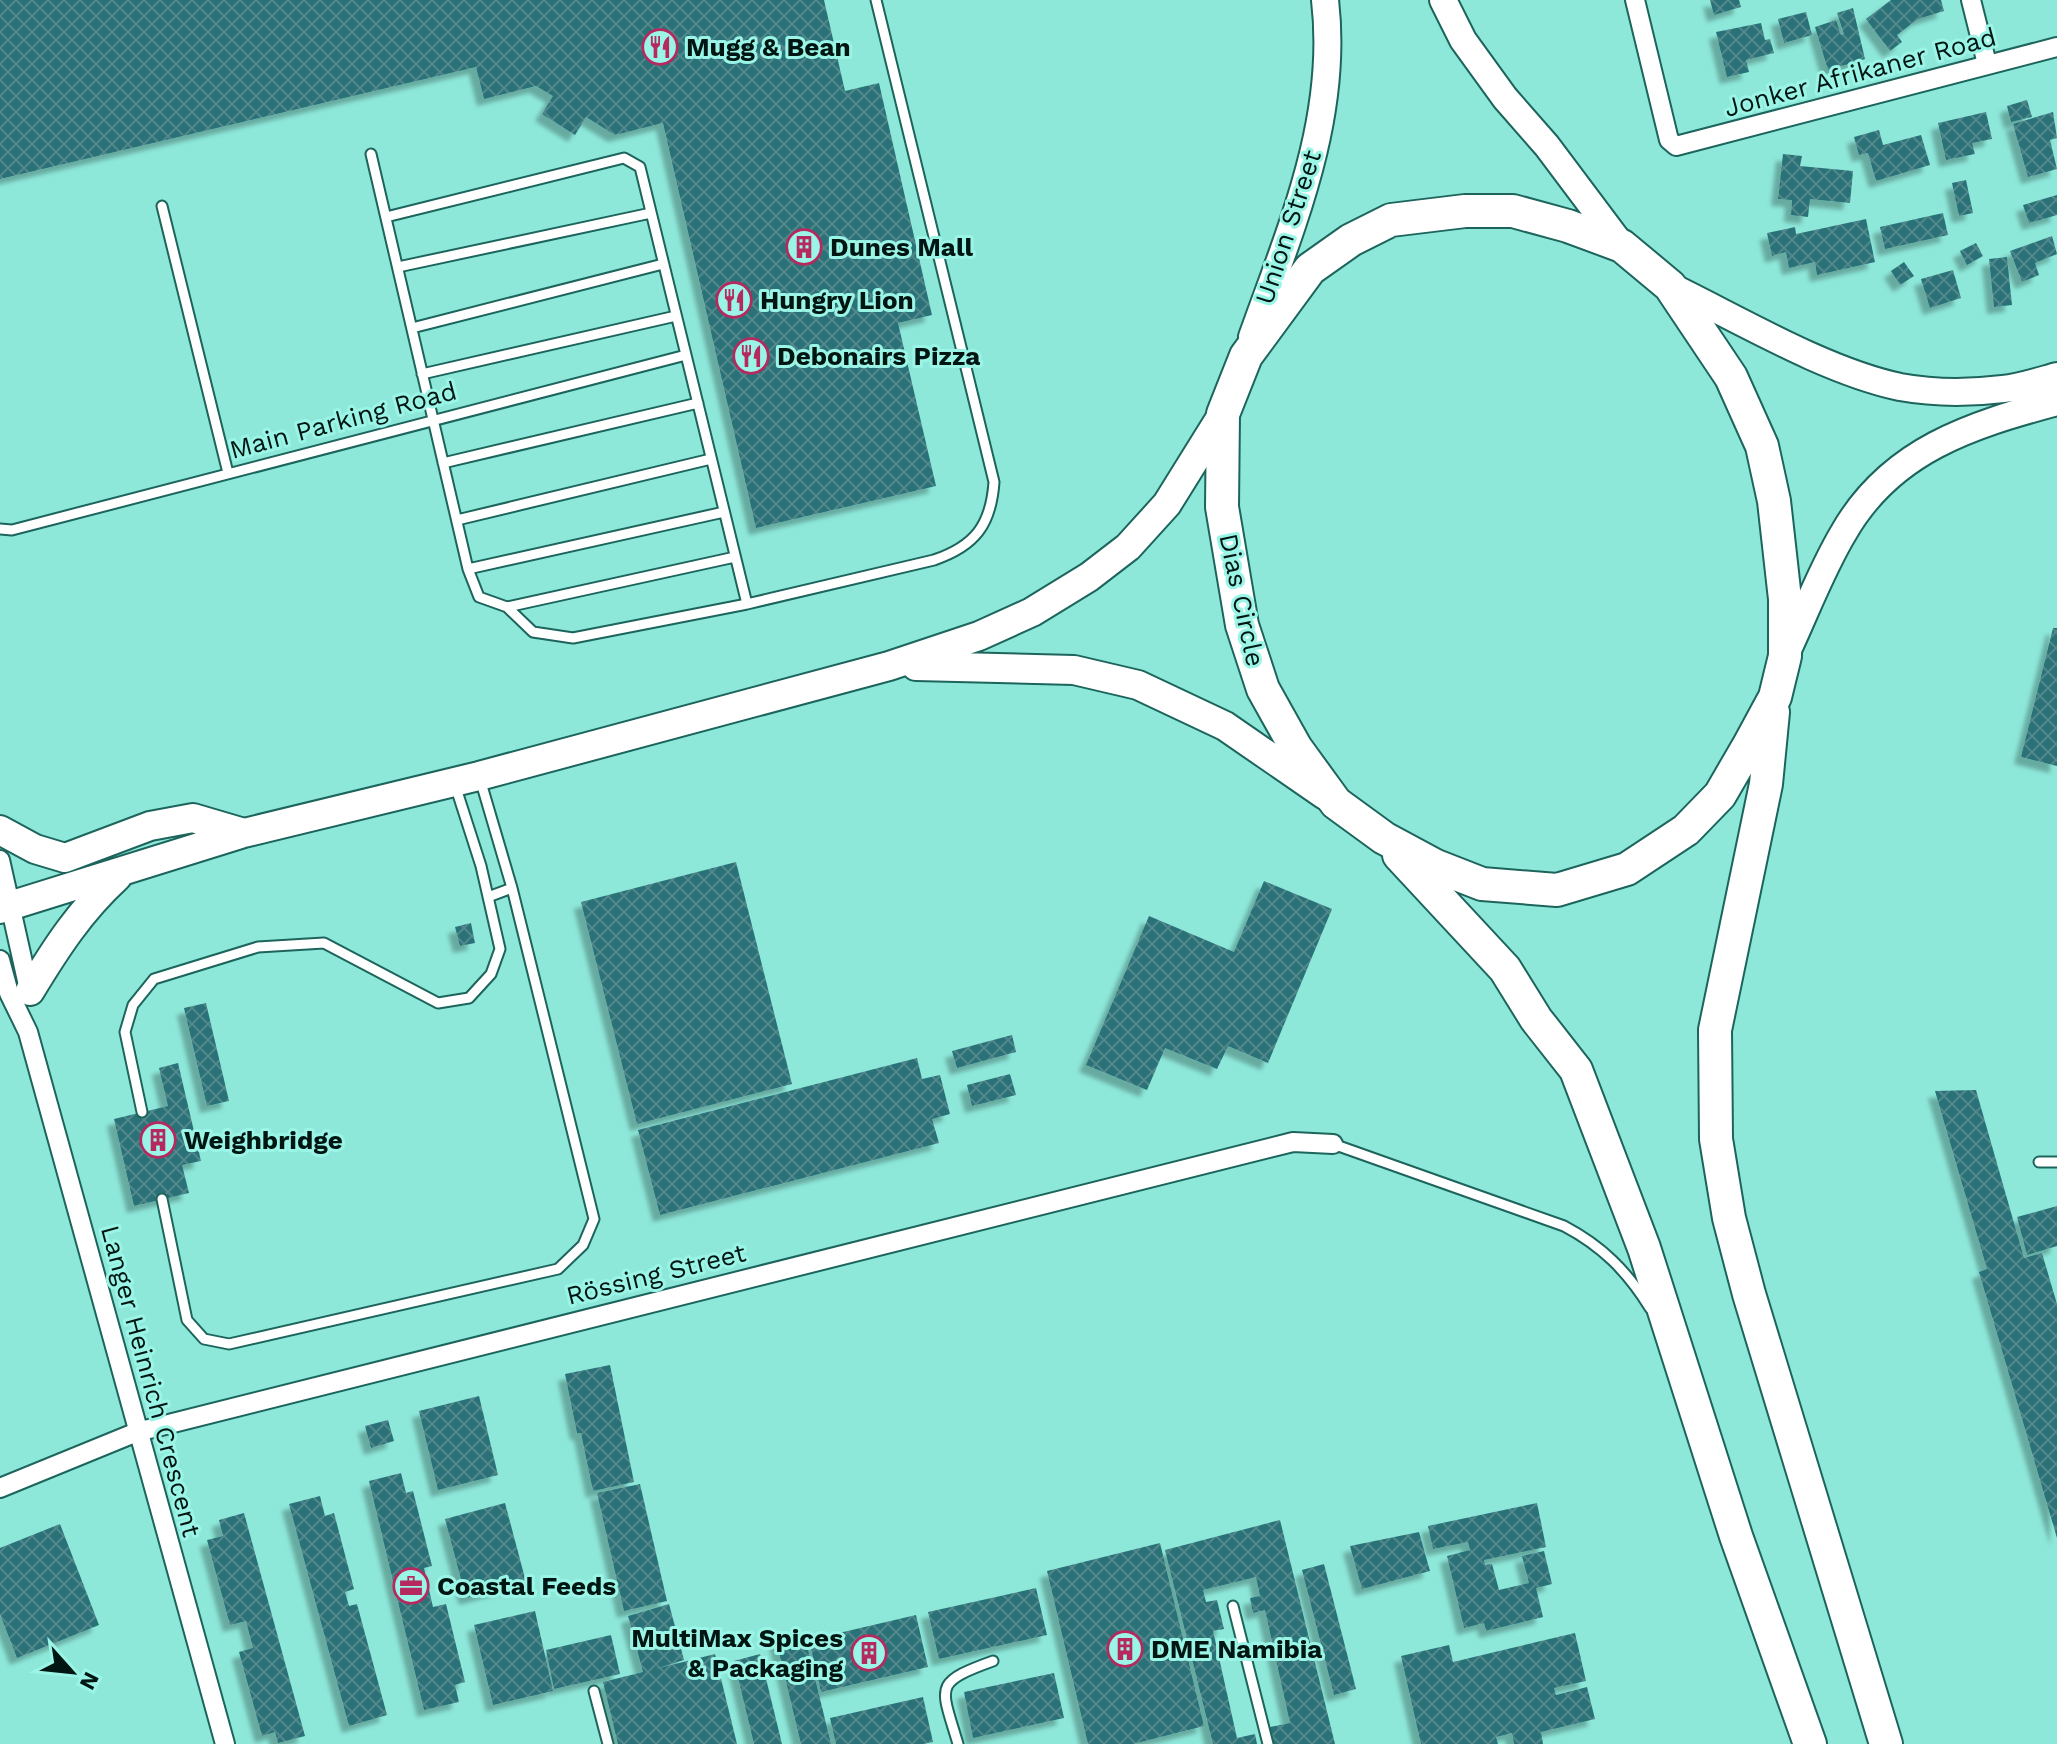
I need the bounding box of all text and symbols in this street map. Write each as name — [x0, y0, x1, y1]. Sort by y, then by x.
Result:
street label: Jonker Afrikaner Road — [1721, 21, 1999, 123]
restaurant icon: Mugg & Bean — [641, 28, 679, 66]
place label: Mugg & Bean — [686, 32, 851, 62]
street label: Union Street — [1249, 146, 1327, 308]
building icon: Dunes Mall — [785, 228, 823, 266]
place label: Dunes Mall — [830, 232, 973, 262]
restaurant icon: Hungry Lion — [715, 281, 753, 319]
place label: Hungry Lion — [760, 285, 914, 315]
restaurant icon: Debonairs Pizza — [732, 337, 770, 375]
place label: Debonairs Pizza — [777, 341, 980, 371]
street label: Main Parking Road — [226, 375, 460, 465]
street label: Dias Circle — [1213, 531, 1271, 669]
building icon: Weighbridge — [139, 1121, 177, 1159]
place label: Weighbridge — [184, 1125, 343, 1155]
street label: Langer Heinrich Crescent — [95, 1222, 207, 1540]
street label: Rössing Street — [563, 1237, 749, 1311]
office icon: Coastal Feeds — [392, 1567, 430, 1605]
place label: Coastal Feeds — [437, 1571, 616, 1601]
place label: MultiMax Spices & Packaging — [631, 1623, 843, 1683]
building icon: DME Namibia — [1106, 1630, 1144, 1668]
north arrow — [32, 1632, 112, 1712]
building icon: MultiMax Spices & Packaging — [850, 1634, 888, 1672]
place label: DME Namibia — [1151, 1634, 1322, 1664]
text: N — [75, 1668, 104, 1694]

